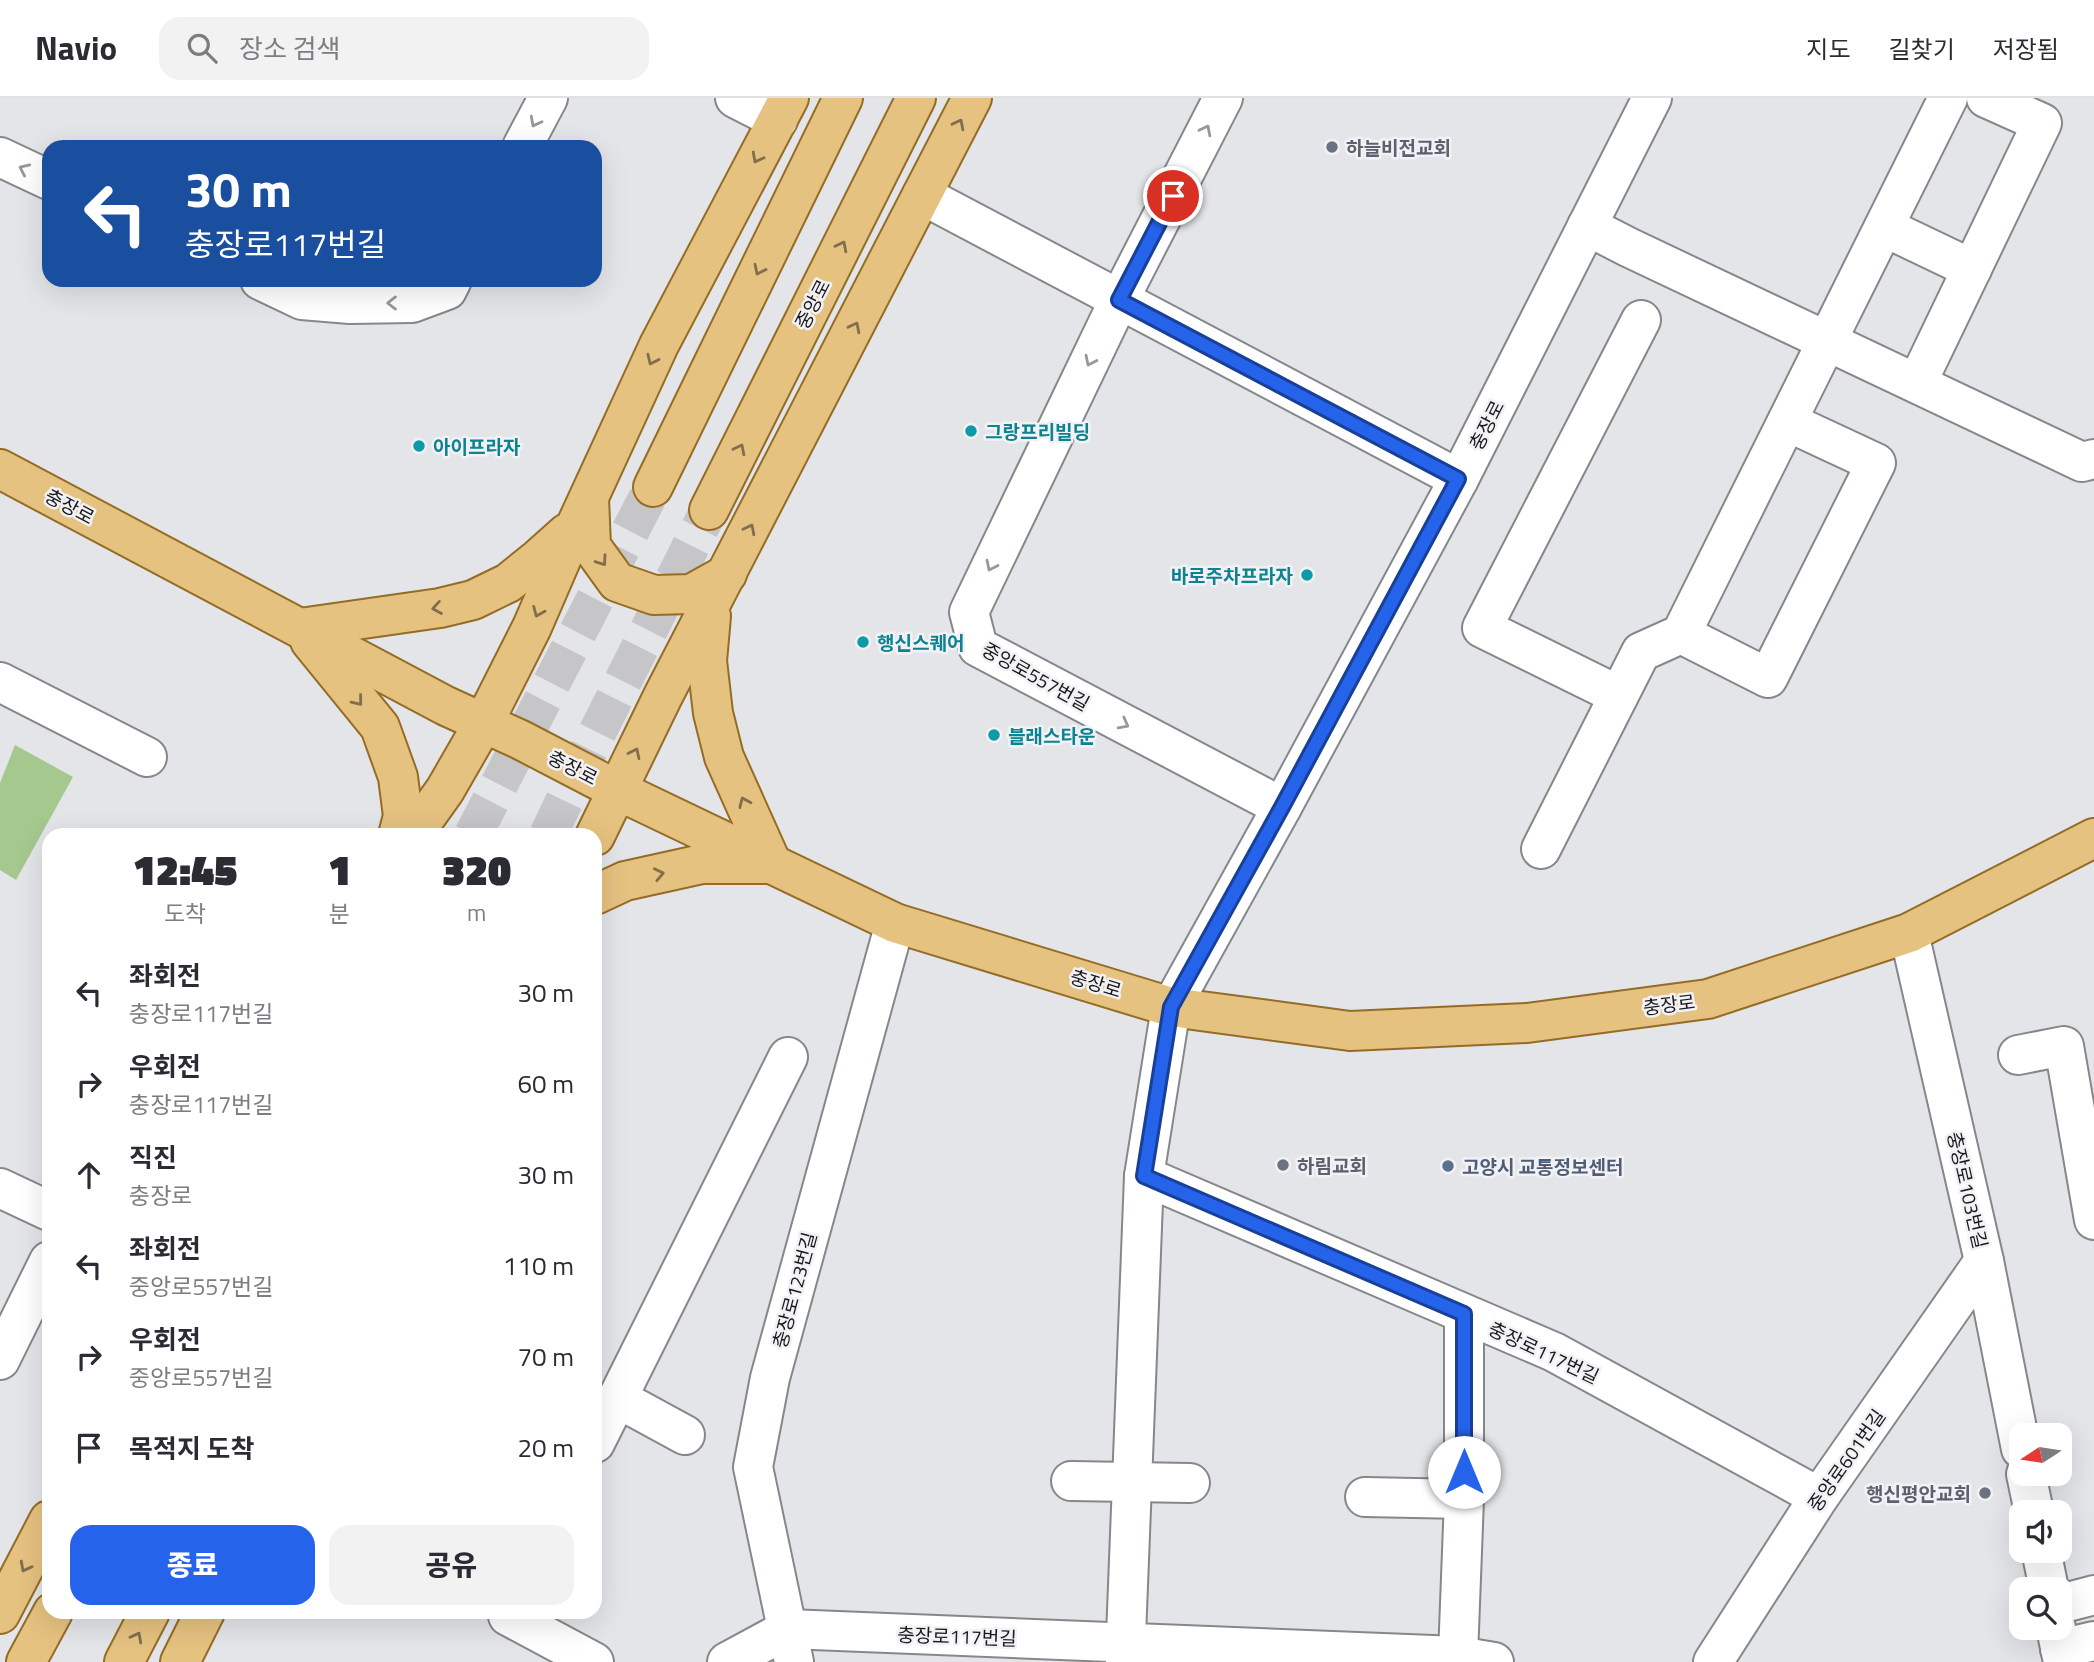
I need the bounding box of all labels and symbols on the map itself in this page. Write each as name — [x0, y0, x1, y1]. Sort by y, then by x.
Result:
one-way arrow — [530, 115, 543, 128]
one-way arrow — [950, 119, 964, 131]
one-way arrow — [1198, 125, 1212, 137]
place label: 하늘비전교회 — [1346, 133, 1451, 162]
marker: 하늘비전교회 — [1324, 139, 1340, 155]
one-way arrow — [752, 151, 765, 163]
one-way arrow — [19, 163, 32, 177]
pin — [1143, 166, 1203, 226]
one-way arrow — [833, 241, 847, 253]
one-way arrow — [754, 263, 768, 275]
street label: 중앙로 — [787, 274, 837, 334]
one-way arrow — [386, 296, 397, 311]
one-way arrow — [846, 321, 860, 334]
one-way arrow — [646, 353, 660, 365]
one-way arrow — [1084, 354, 1098, 366]
street label: 충장로 — [1461, 395, 1511, 455]
place label: 그랑프리빌딩 — [985, 417, 1090, 446]
marker: 그랑프리빌딩 — [963, 423, 979, 439]
place label: 아이프라자 — [433, 432, 521, 461]
marker: 아이프라자 — [411, 438, 427, 454]
one-way arrow — [731, 444, 745, 456]
street label: 충장로 — [40, 481, 100, 531]
one-way arrow — [742, 524, 756, 536]
one-way arrow — [594, 553, 606, 566]
one-way arrow — [985, 559, 999, 571]
place label: 바로주차프라자 — [1171, 561, 1294, 590]
marker: 바로주차프라자 — [1299, 567, 1315, 583]
one-way arrow — [431, 599, 443, 614]
one-way arrow — [533, 605, 547, 617]
place label: 행신스퀘어 — [877, 628, 964, 657]
marker: 행신스퀘어 — [855, 634, 871, 650]
street label: 중앙로557번길 — [977, 634, 1095, 718]
one-way arrow — [350, 692, 362, 705]
one-way arrow — [1117, 716, 1129, 729]
place label: 블래스타운 — [1008, 721, 1095, 750]
marker: 블래스타운 — [986, 727, 1002, 743]
street label: 충장로 — [543, 742, 603, 792]
one-way arrow — [627, 748, 641, 760]
one-way arrow — [738, 797, 752, 809]
one-way arrow — [653, 867, 665, 882]
street label: 충장로 — [1067, 961, 1125, 1005]
street label: 충장로 — [1641, 986, 1697, 1022]
street label: 충장로103번길 — [1940, 1129, 1996, 1251]
place label: 하림교회 — [1297, 1151, 1367, 1180]
place label: 고양시 교통정보센터 — [1462, 1152, 1624, 1181]
marker: 하림교회 — [1275, 1157, 1291, 1173]
marker: 고양시 교통정보센터 — [1440, 1158, 1456, 1174]
street label: 충장로123번길 — [765, 1229, 823, 1351]
street label: 충장로117번길 — [1484, 1314, 1604, 1390]
street label: 중앙로601번길 — [1800, 1403, 1892, 1517]
north arrow — [2009, 1423, 2072, 1486]
position arrow — [1427, 1435, 1501, 1509]
place label: 행신평안교회 — [1866, 1479, 1971, 1508]
marker: 행신평안교회 — [1977, 1485, 1993, 1501]
one-way arrow — [19, 1560, 33, 1572]
street label: 충장로117번길 — [897, 1619, 1017, 1653]
one-way arrow — [128, 1632, 142, 1644]

